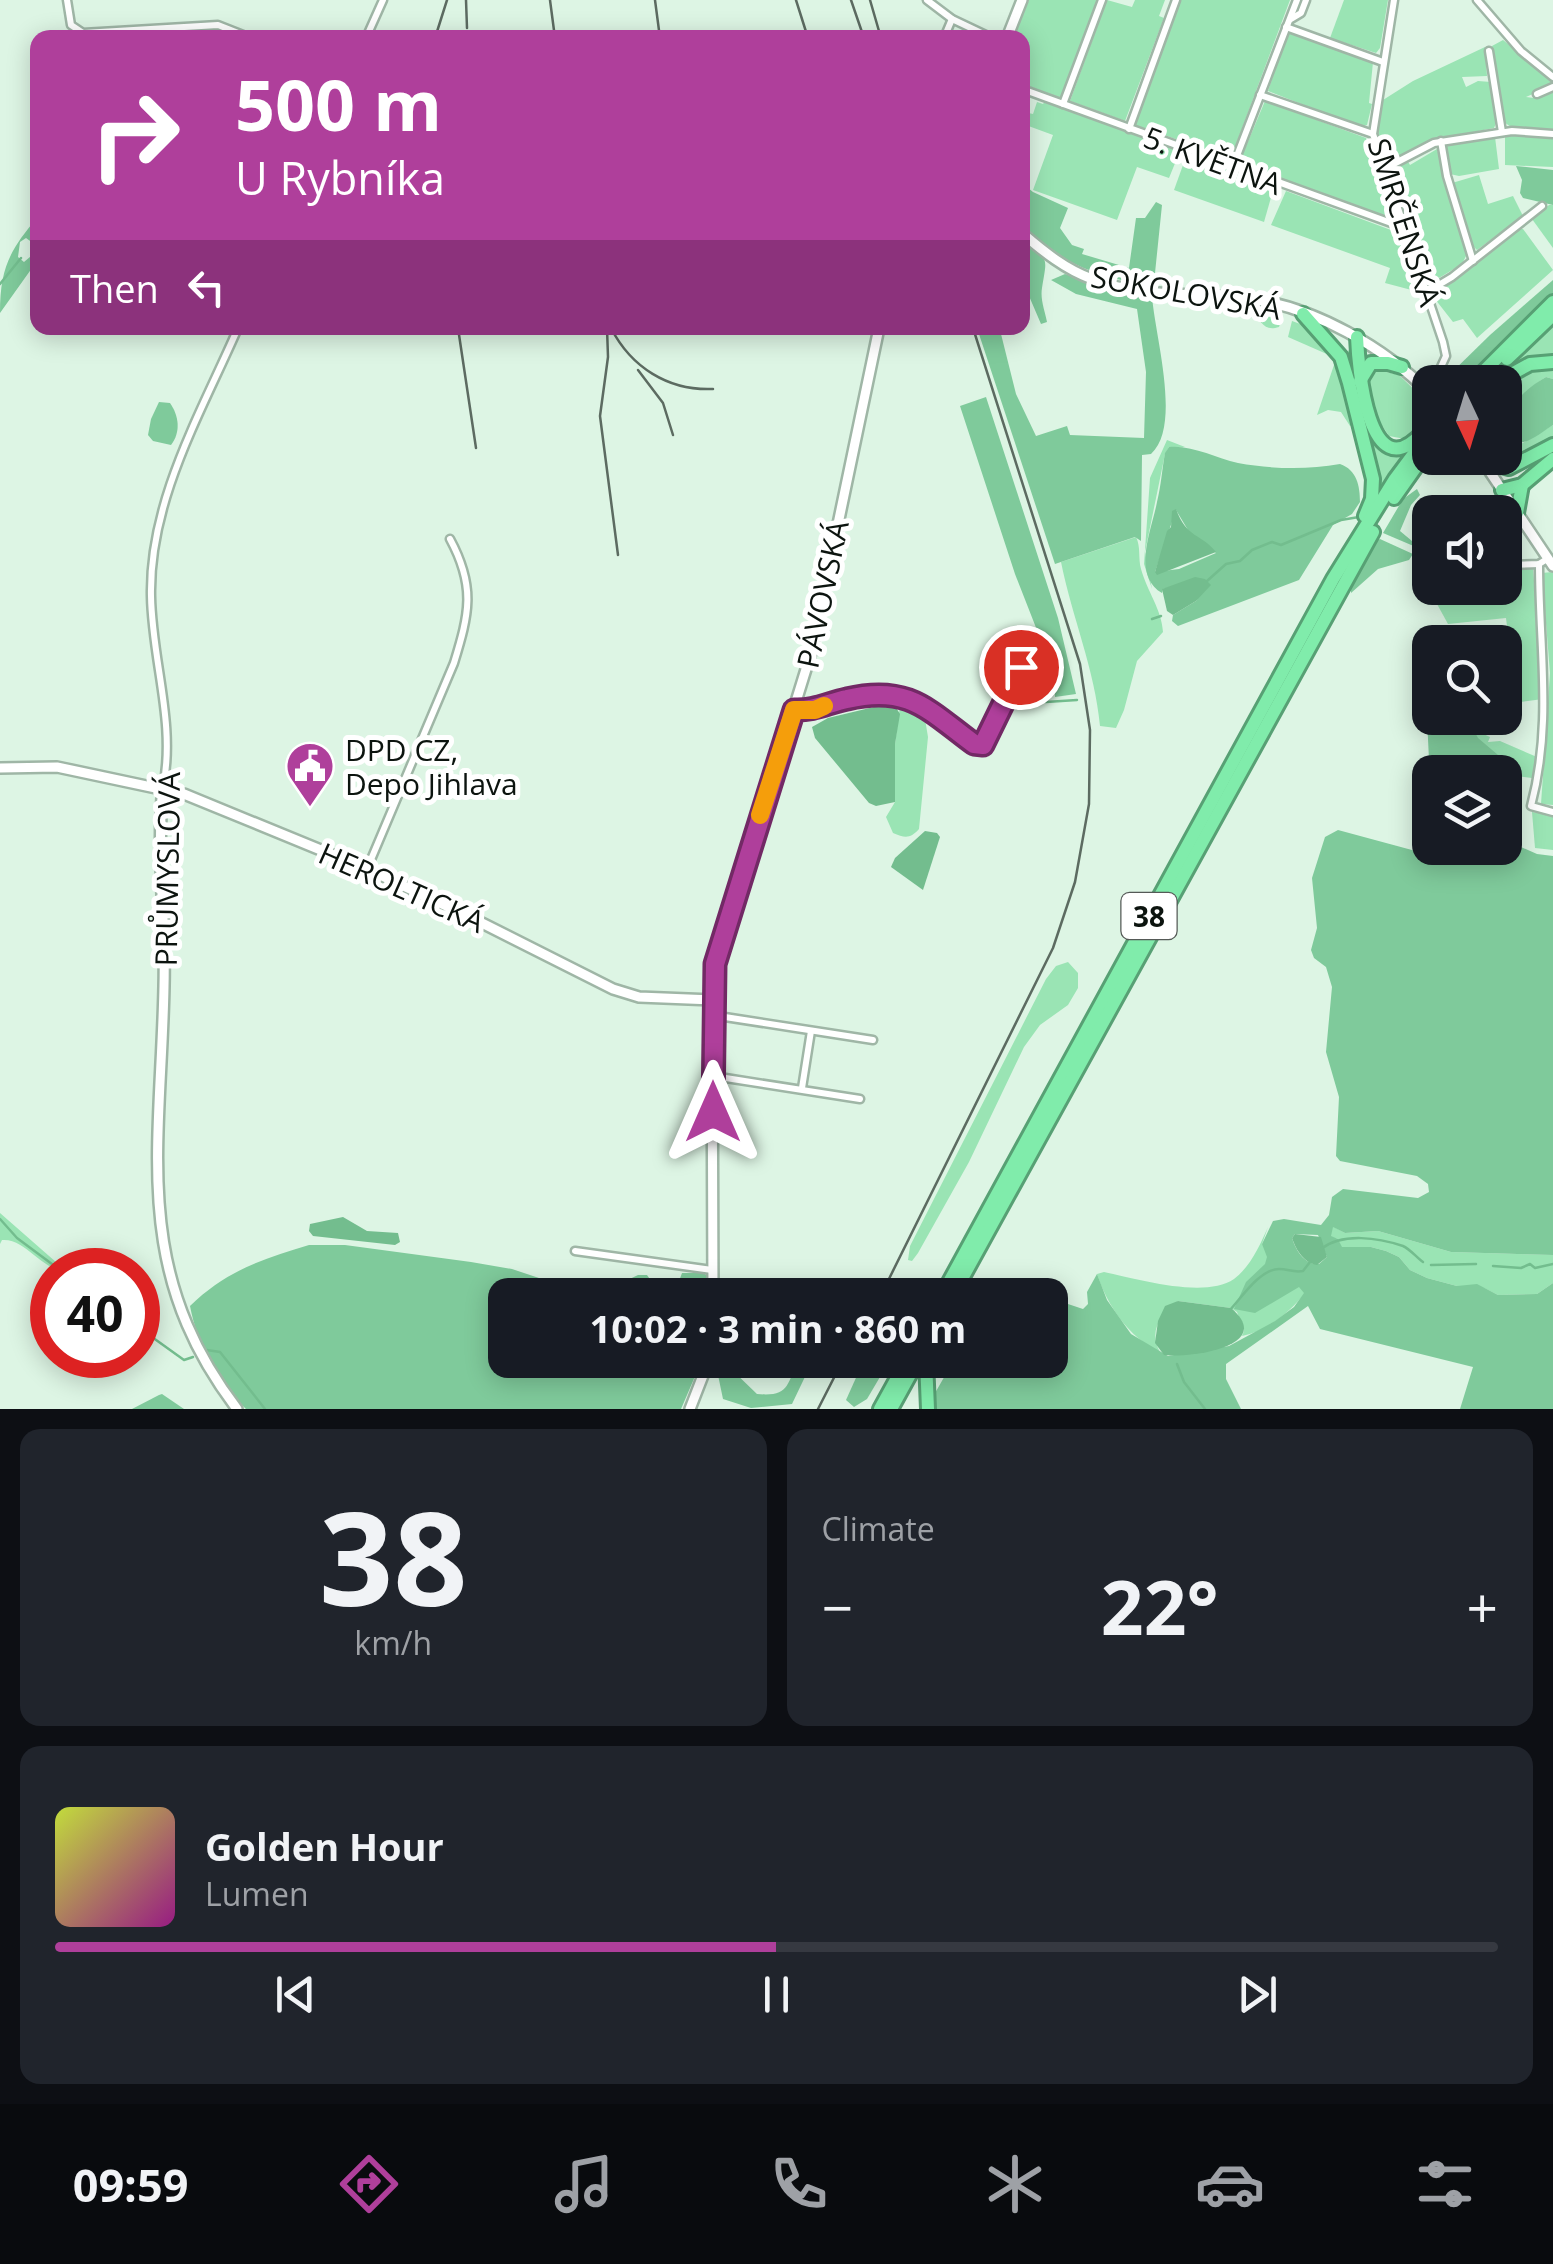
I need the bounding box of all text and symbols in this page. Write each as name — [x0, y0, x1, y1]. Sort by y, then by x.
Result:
text: 500 m — [235, 56, 442, 152]
icon: right — [70, 70, 200, 200]
street label: 5. KVĚTNA — [1138, 116, 1288, 204]
street label: SMRČENSKÁ — [1359, 133, 1451, 311]
text: U Rybníka — [235, 147, 445, 208]
street label: SOKOLOVSKÁ — [1088, 255, 1284, 329]
icon: left — [179, 260, 234, 315]
text: Then — [70, 262, 159, 314]
north arrow — [1412, 365, 1522, 475]
map controls — [1412, 365, 1522, 865]
button: sound — [1412, 495, 1522, 605]
street label: PÁVOVSKÁ — [786, 516, 858, 672]
pin — [979, 625, 1064, 710]
button: search — [1412, 625, 1522, 735]
icon: arrive — [994, 640, 1049, 695]
place label: DPD CZ, Depo Jihlava — [345, 729, 518, 804]
public building icon: DPD CZ, Depo Jihlava — [284, 740, 336, 808]
button: layers — [1412, 755, 1522, 865]
street label: PRŮMYSLOVÁ — [145, 771, 189, 967]
street label: HEROLTICKÁ — [313, 832, 491, 942]
road number: 38 — [1122, 893, 1176, 939]
position arrow — [661, 1060, 765, 1164]
speed limit sign: 40 — [30, 1248, 160, 1378]
text: 10:02 · 3 min · 860 m — [590, 1302, 966, 1354]
text: 38 — [319, 1467, 468, 1644]
text: Climate — [822, 1507, 935, 1550]
text: 22° — [1101, 1555, 1219, 1657]
text: − — [822, 1569, 853, 1644]
text: + — [1467, 1569, 1498, 1644]
text: km/h — [354, 1621, 432, 1664]
text: Golden Hour — [205, 1820, 444, 1872]
text: Lumen — [205, 1872, 309, 1915]
icon: previous — [268, 1967, 323, 2022]
icon: pause — [749, 1967, 804, 2022]
icon: next — [1230, 1967, 1285, 2022]
icon: directions — [334, 2149, 404, 2219]
icon: music — [549, 2149, 619, 2219]
icon: phone — [764, 2149, 834, 2219]
icon: climate — [980, 2149, 1050, 2219]
icon: car — [1195, 2149, 1265, 2219]
icon: filters — [1410, 2149, 1480, 2219]
text: 09:59 — [73, 2154, 188, 2215]

